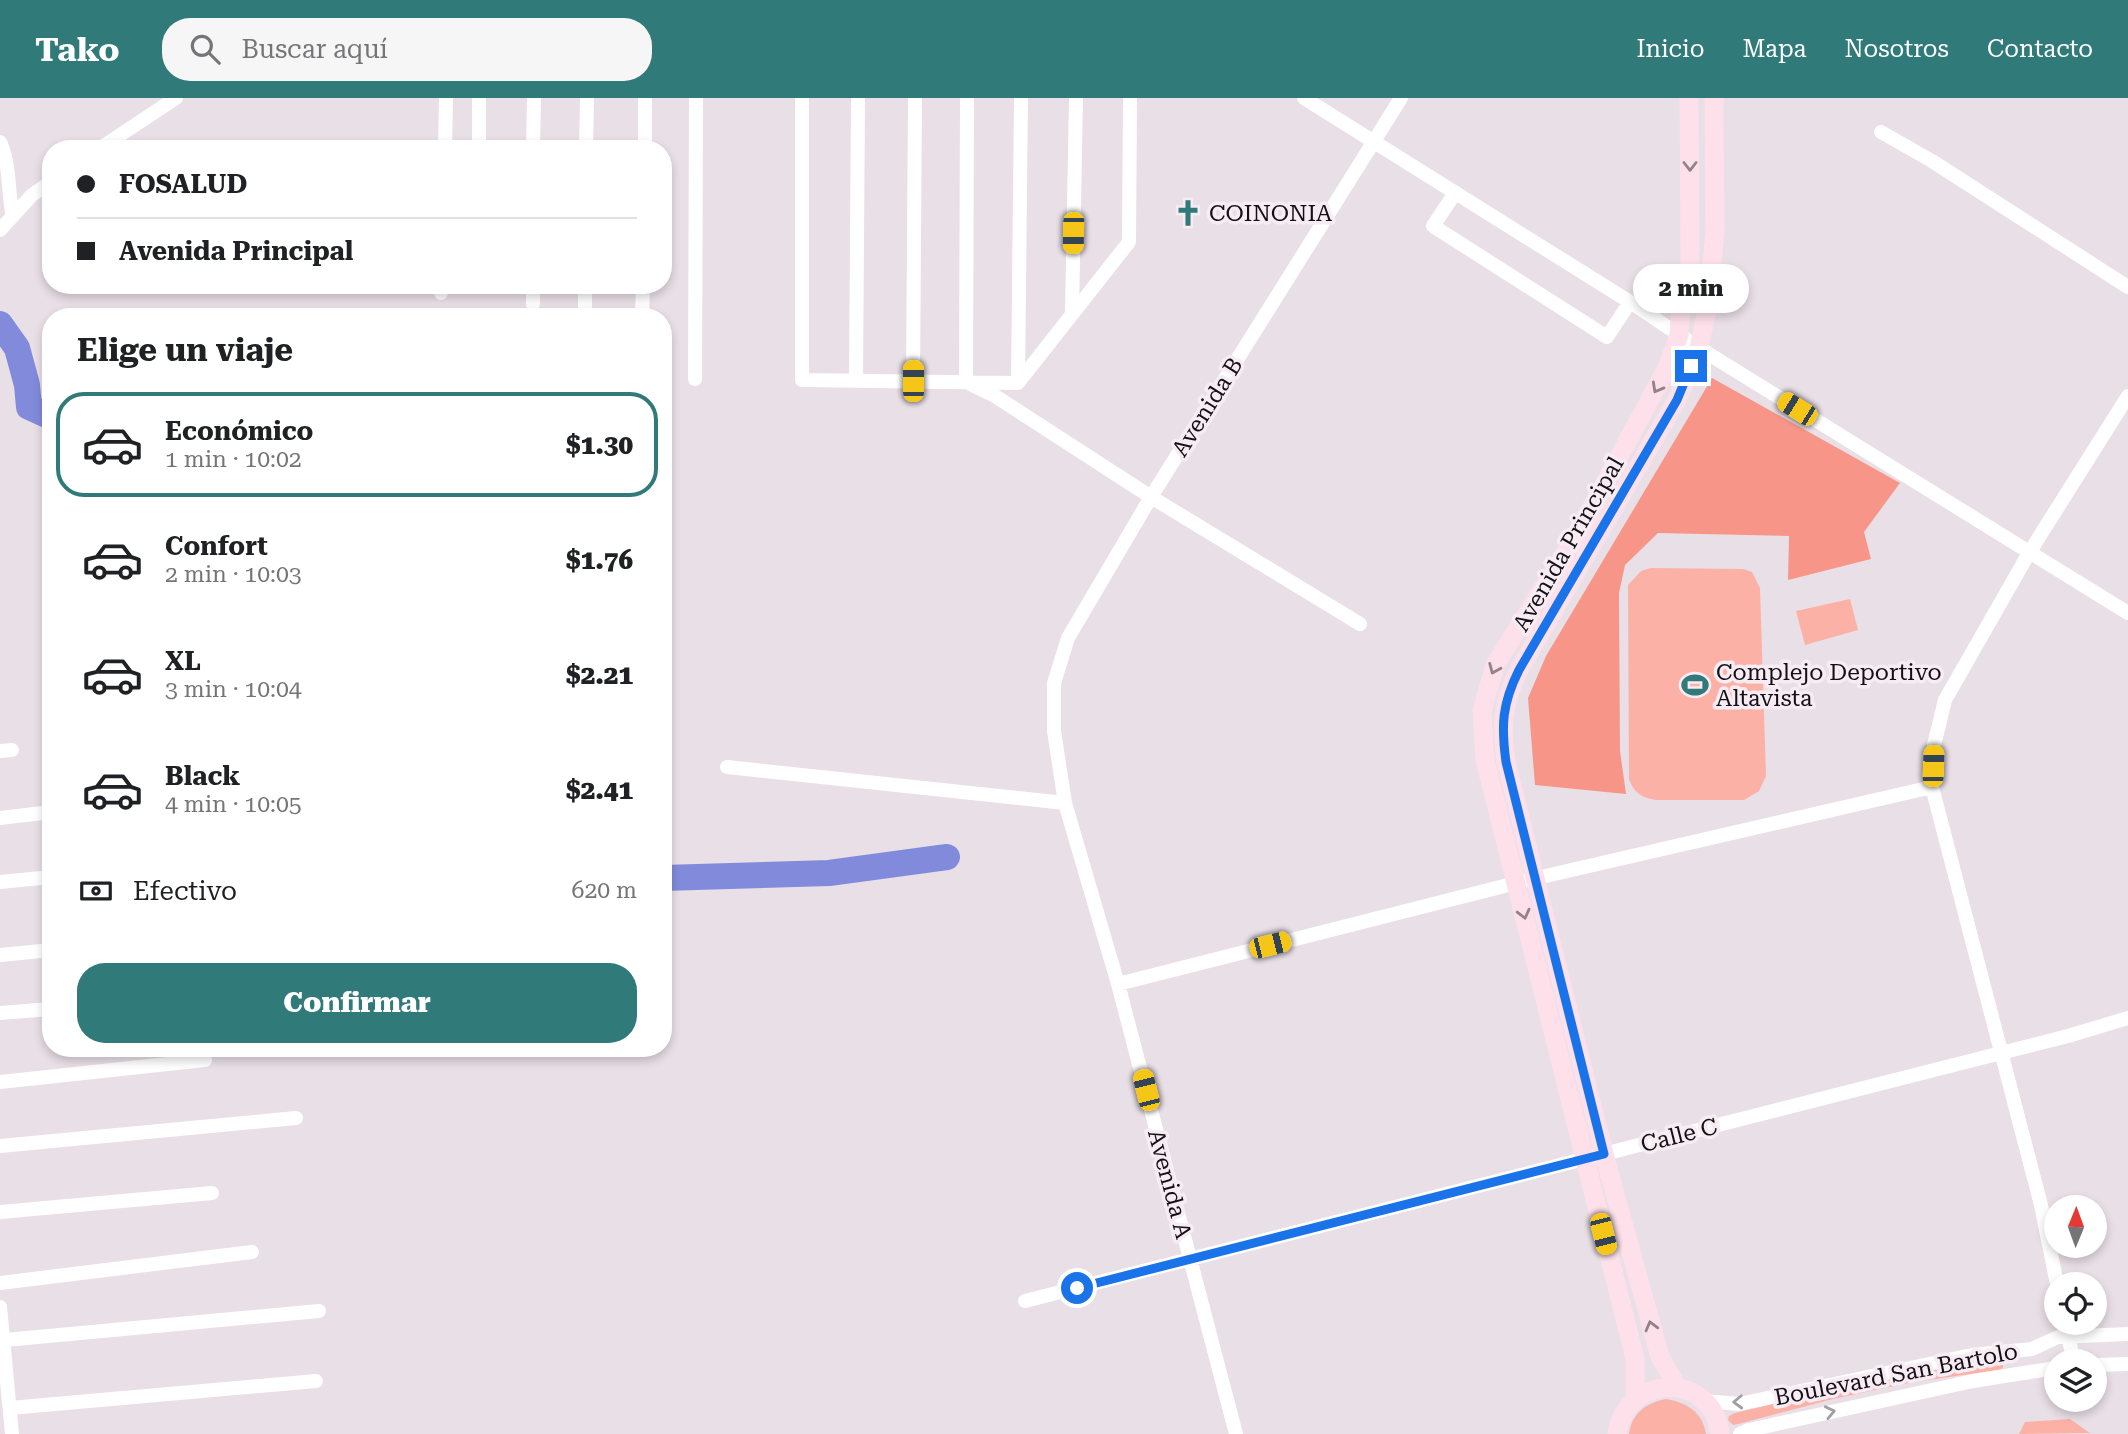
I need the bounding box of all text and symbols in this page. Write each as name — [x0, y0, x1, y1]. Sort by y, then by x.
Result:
search box — [162, 18, 652, 81]
text: Tako — [35, 30, 120, 69]
icon: search — [186, 30, 224, 68]
text: Buscar aquí — [242, 34, 388, 64]
text: Inicio — [1636, 35, 1704, 63]
text: Mapa — [1742, 35, 1807, 63]
text: Nosotros — [1845, 35, 1949, 63]
text: Contacto — [1987, 35, 2093, 63]
one-way arrow — [1682, 161, 1698, 172]
text: FOSALUD — [119, 169, 247, 199]
church icon: COINONIA — [1173, 198, 1203, 228]
place label: COINONIA — [1209, 200, 1332, 227]
car — [1063, 212, 1084, 254]
text: Avenida Principal — [119, 236, 353, 266]
callout: 2 min — [1633, 264, 1749, 314]
text: 2 min — [1659, 275, 1723, 302]
text: Elige un viaje — [77, 331, 293, 369]
route end — [1675, 350, 1707, 382]
street label: Avenida B — [1166, 353, 1248, 462]
car — [903, 360, 924, 402]
one-way arrow — [1652, 380, 1665, 393]
car — [1774, 389, 1821, 429]
icon: car — [81, 413, 144, 476]
text: Económico — [165, 416, 313, 446]
text: $1.30 — [566, 430, 633, 460]
text: 1 min · 10:02 — [165, 446, 302, 473]
street label: Avenida Principal — [1507, 452, 1629, 636]
icon: car — [81, 528, 144, 591]
text: Confort — [165, 531, 268, 561]
text: $1.76 — [566, 545, 633, 575]
text: 2 min · 10:03 — [165, 561, 302, 588]
icon: car — [81, 643, 144, 706]
text: XL — [165, 646, 201, 676]
place label: Complejo Deportivo Altavista — [1716, 659, 1942, 712]
text: $2.21 — [566, 660, 633, 690]
one-way arrow — [1489, 662, 1503, 674]
sports icon: Complejo Deportivo Altavista — [1680, 670, 1710, 700]
text: 3 min · 10:04 — [165, 676, 302, 703]
car — [1922, 745, 1945, 787]
icon: car — [81, 758, 144, 821]
text: Black — [165, 761, 240, 791]
text: $2.41 — [566, 775, 633, 805]
text: 4 min · 10:05 — [165, 791, 302, 818]
icon: cash — [77, 872, 115, 910]
text: Efectivo — [133, 876, 237, 906]
text: 620 m — [572, 877, 637, 904]
one-way arrow — [1516, 908, 1530, 920]
car — [1248, 930, 1293, 960]
button: Confirmar — [77, 963, 637, 1043]
car — [1131, 1067, 1162, 1113]
street label: Calle C — [1638, 1113, 1720, 1158]
street label: Avenida A — [1142, 1126, 1197, 1242]
north arrow — [2044, 1195, 2107, 1258]
map controls — [2044, 1195, 2107, 1412]
car — [1588, 1211, 1619, 1257]
route start — [1061, 1272, 1093, 1304]
button: locate — [2044, 1272, 2107, 1335]
one-way arrow — [1645, 1320, 1659, 1332]
street label: Boulevard San Bartolo — [1772, 1338, 2020, 1411]
button: layers — [2044, 1349, 2107, 1412]
one-way arrow — [1732, 1395, 1743, 1410]
one-way arrow — [1824, 1406, 1836, 1421]

